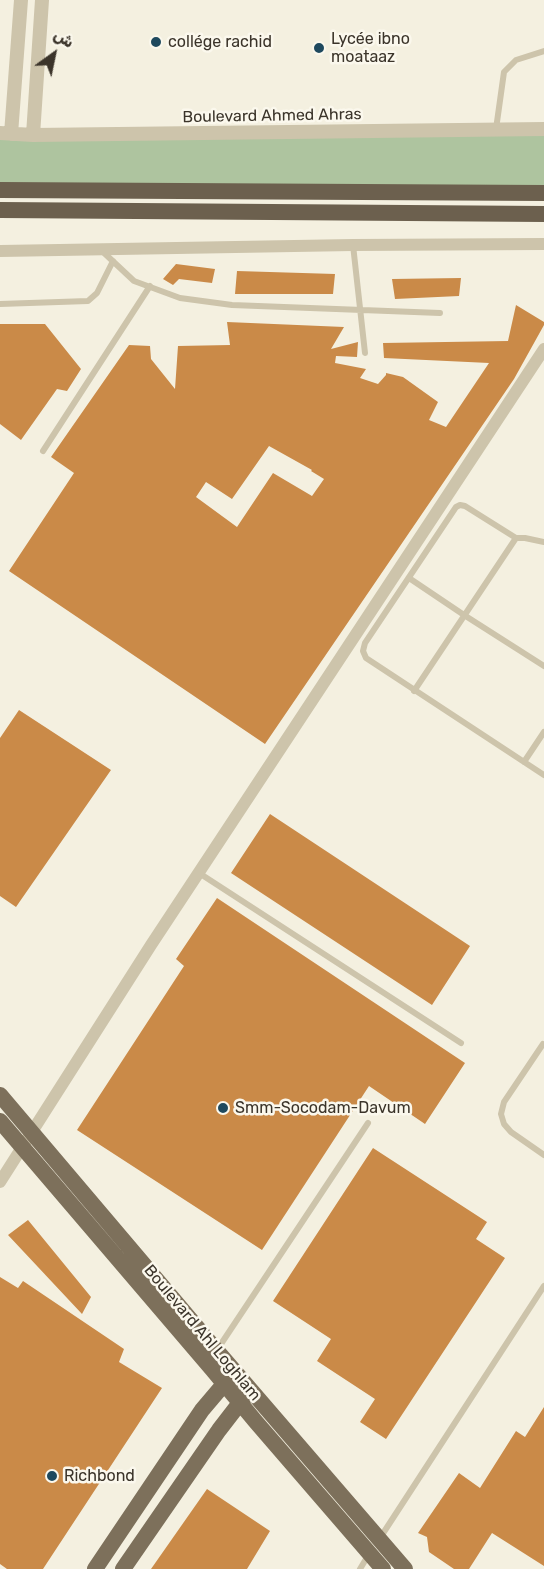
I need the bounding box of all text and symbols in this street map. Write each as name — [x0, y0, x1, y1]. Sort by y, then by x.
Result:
north arrow — [24, 24, 84, 84]
text: ش — [50, 25, 78, 52]
place label: Lycée ibno moataaz — [331, 29, 410, 67]
place label: collége rachid — [168, 32, 272, 52]
marker: collége rachid — [149, 35, 163, 49]
marker: Lycée ibno moataaz — [312, 41, 326, 55]
street label: Boulevard Ahmed Ahras — [182, 105, 362, 127]
place label: Smm-Socodam-Davum — [235, 1098, 411, 1118]
marker: Smm-Socodam-Davum — [216, 1101, 230, 1115]
street label: Boulevard Ahl Loghlam — [140, 1261, 264, 1405]
place label: Richbond — [64, 1466, 135, 1486]
marker: Richbond — [45, 1469, 59, 1483]

